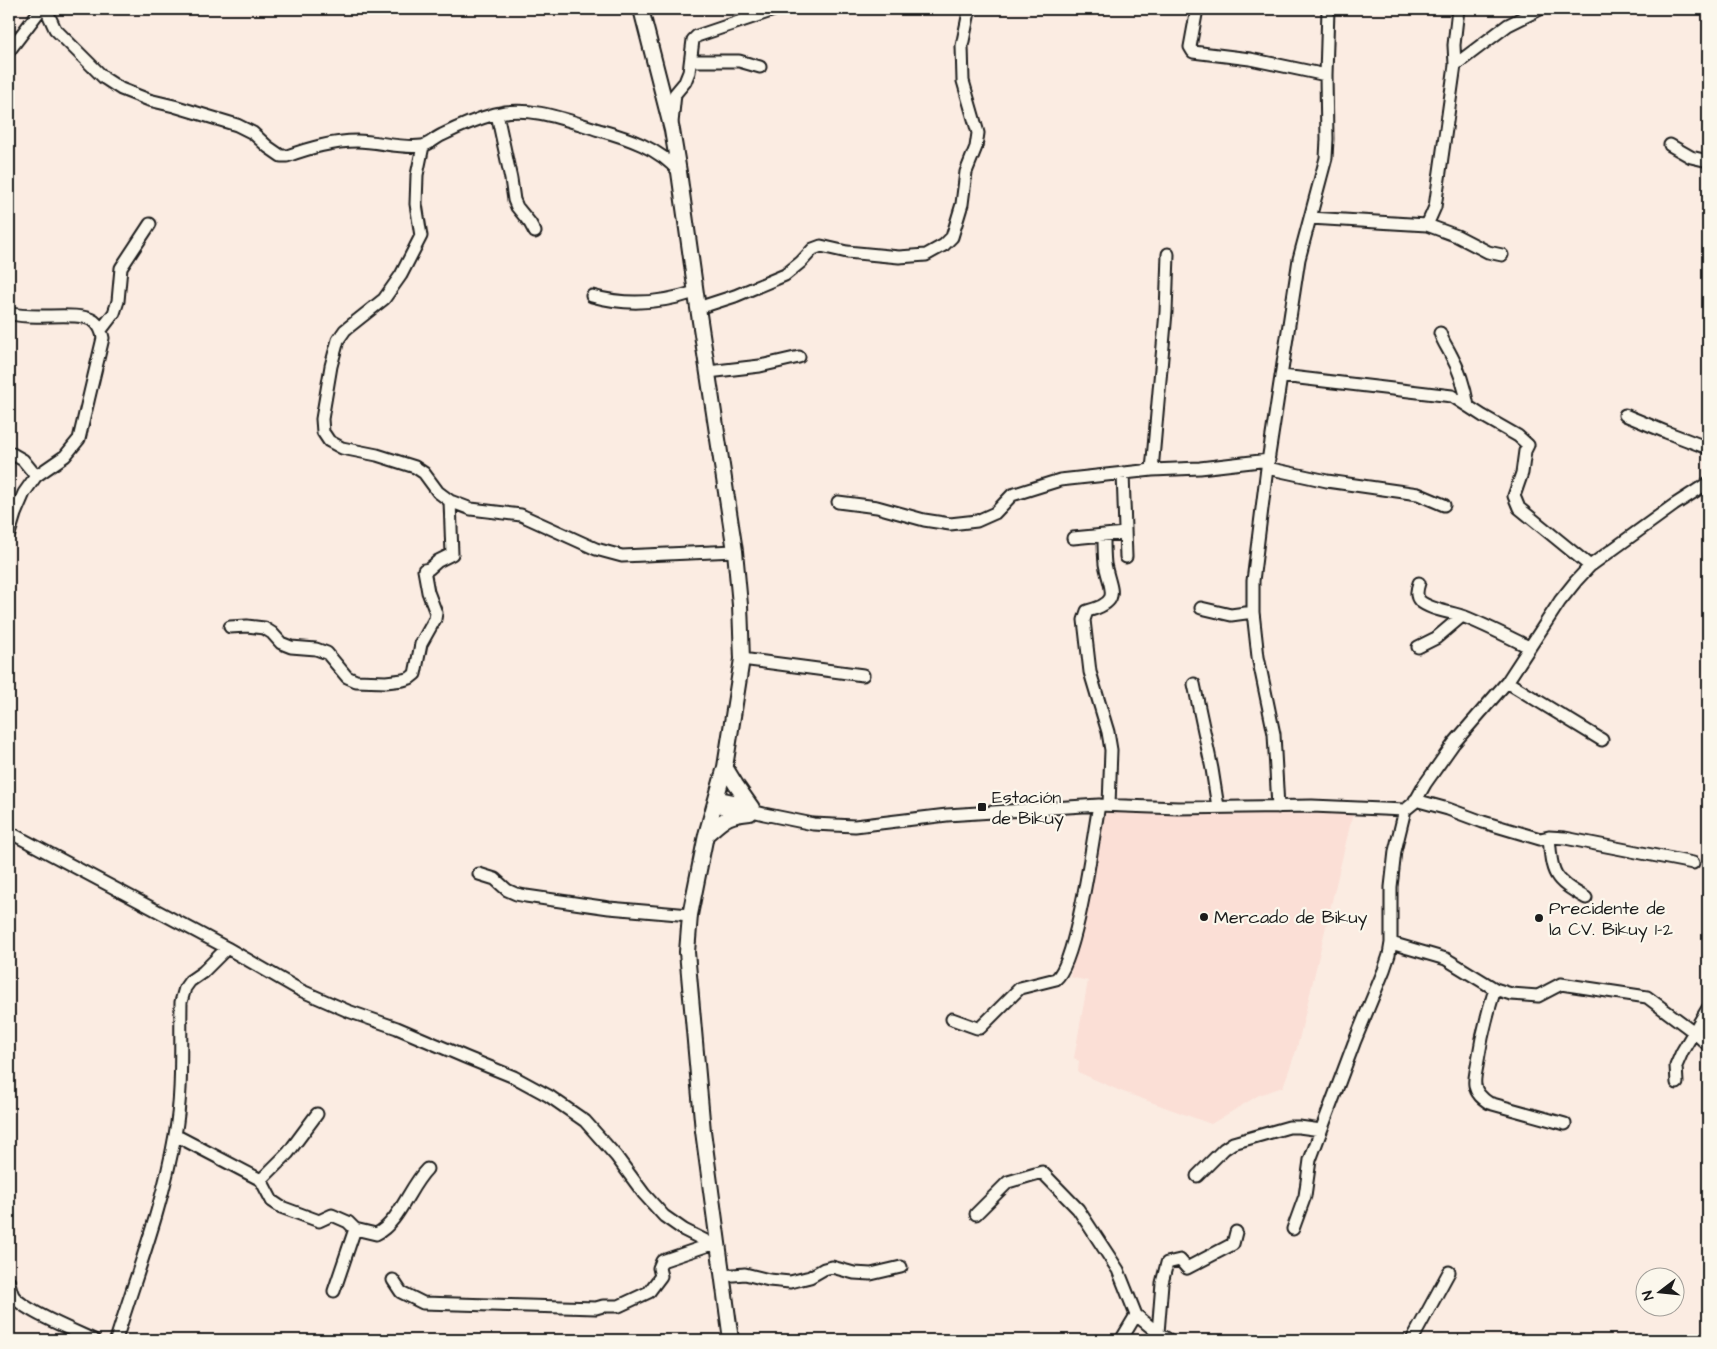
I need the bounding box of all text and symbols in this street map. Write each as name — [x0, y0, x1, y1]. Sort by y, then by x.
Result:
place label: Estación de Bikuy — [992, 785, 1064, 832]
marker: Estación de Bikuy — [976, 801, 988, 813]
place label: Precidente de la CV. Bikuy 1-2 — [1549, 896, 1674, 943]
place label: Mercado de Bikuy — [1214, 905, 1368, 931]
marker: Mercado de Bikuy — [1198, 911, 1210, 923]
marker: Precidente de la CV. Bikuy 1-2 — [1533, 912, 1545, 924]
north arrow — [1634, 1266, 1684, 1316]
text: N — [1638, 1288, 1659, 1302]

